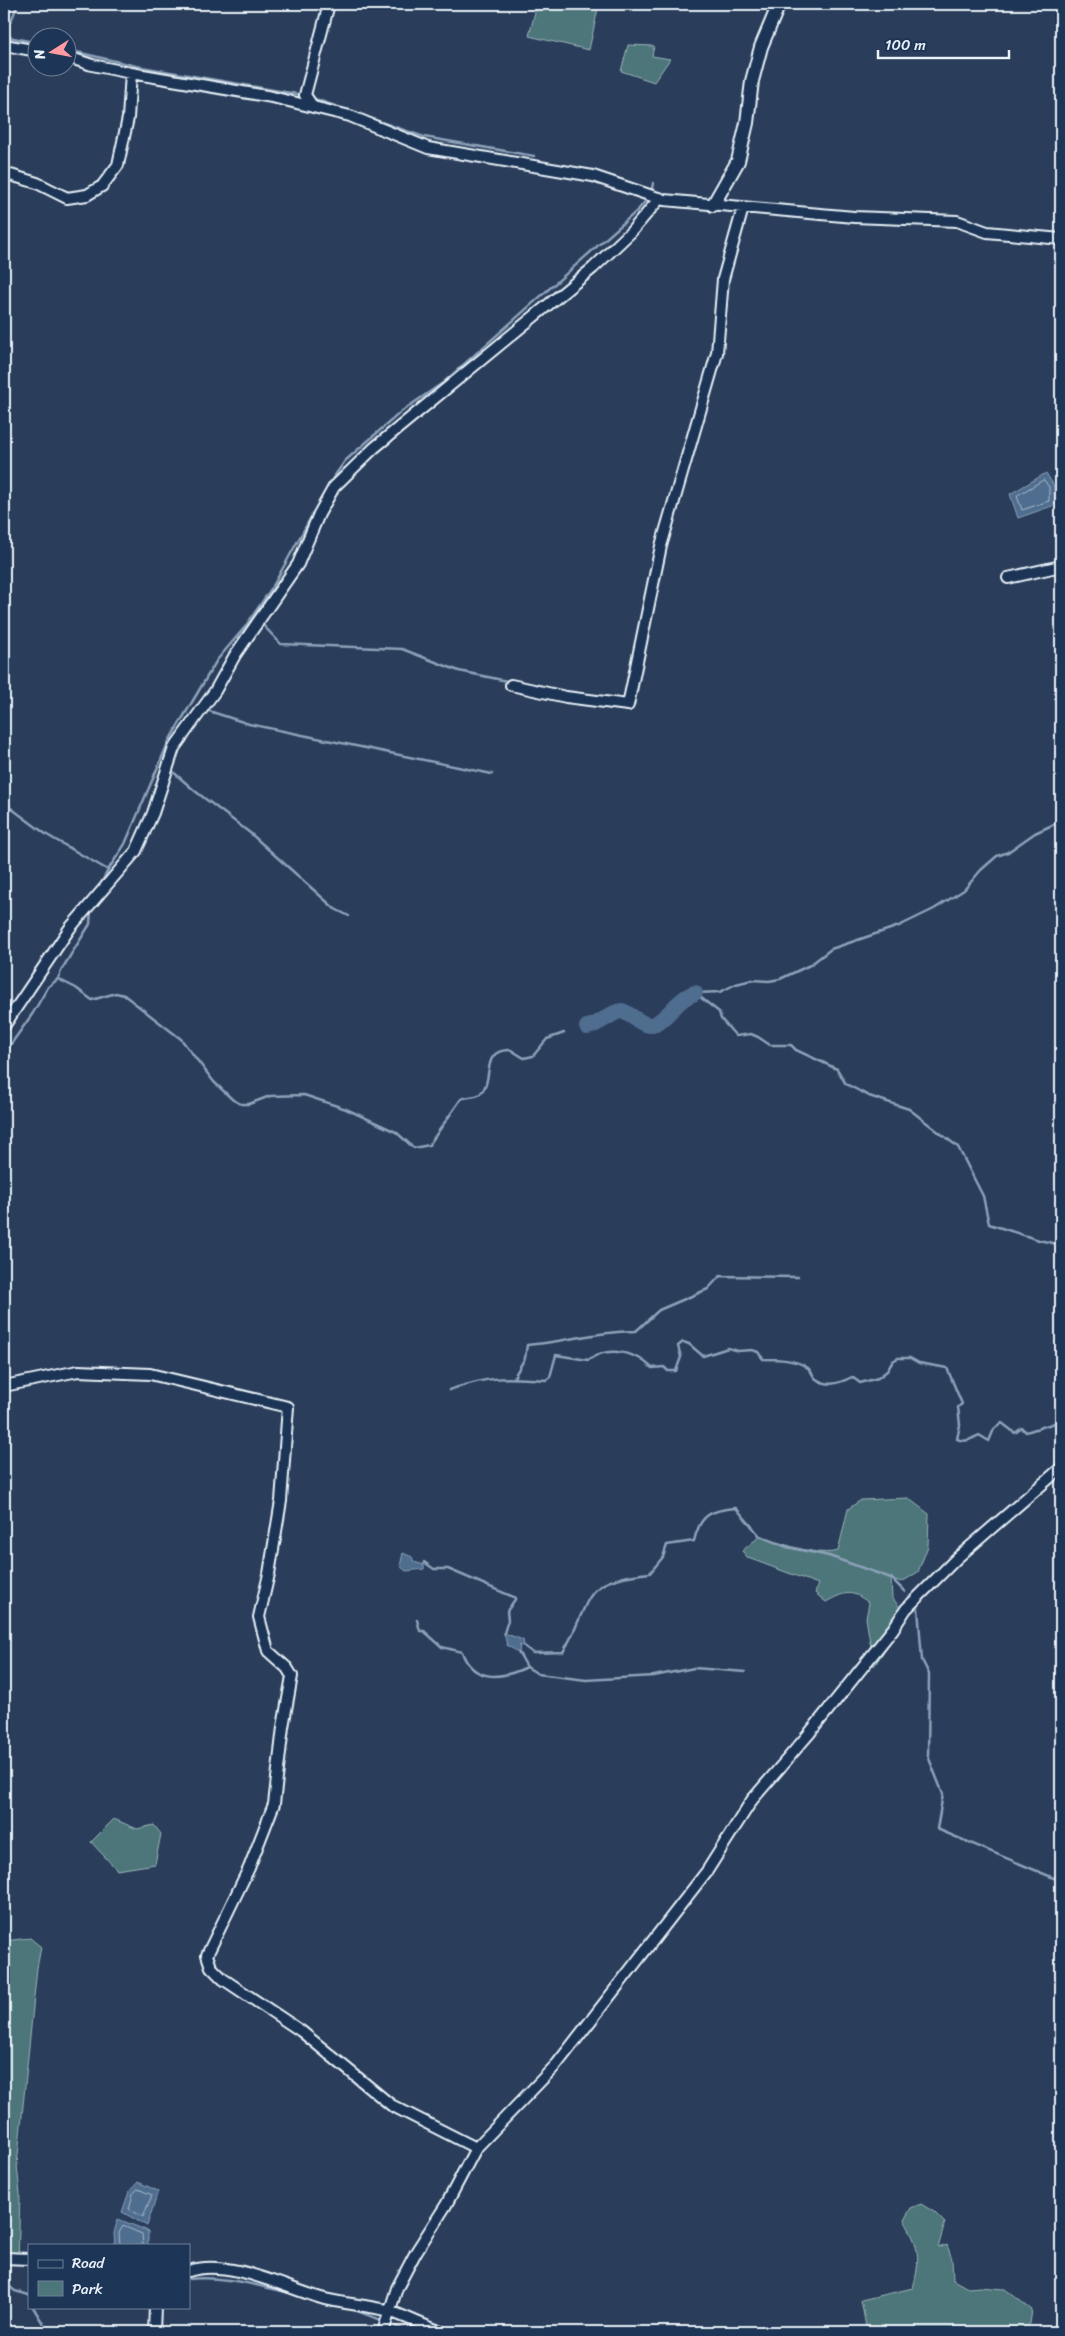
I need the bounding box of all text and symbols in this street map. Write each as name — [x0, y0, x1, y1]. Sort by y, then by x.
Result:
north arrow — [28, 28, 78, 78]
scale bar — [878, 28, 1009, 60]
text: 100 m — [885, 32, 926, 58]
text: N — [26, 47, 53, 63]
legend — [28, 2244, 190, 2308]
text: Road — [72, 2250, 105, 2276]
text: Park — [72, 2276, 103, 2302]

